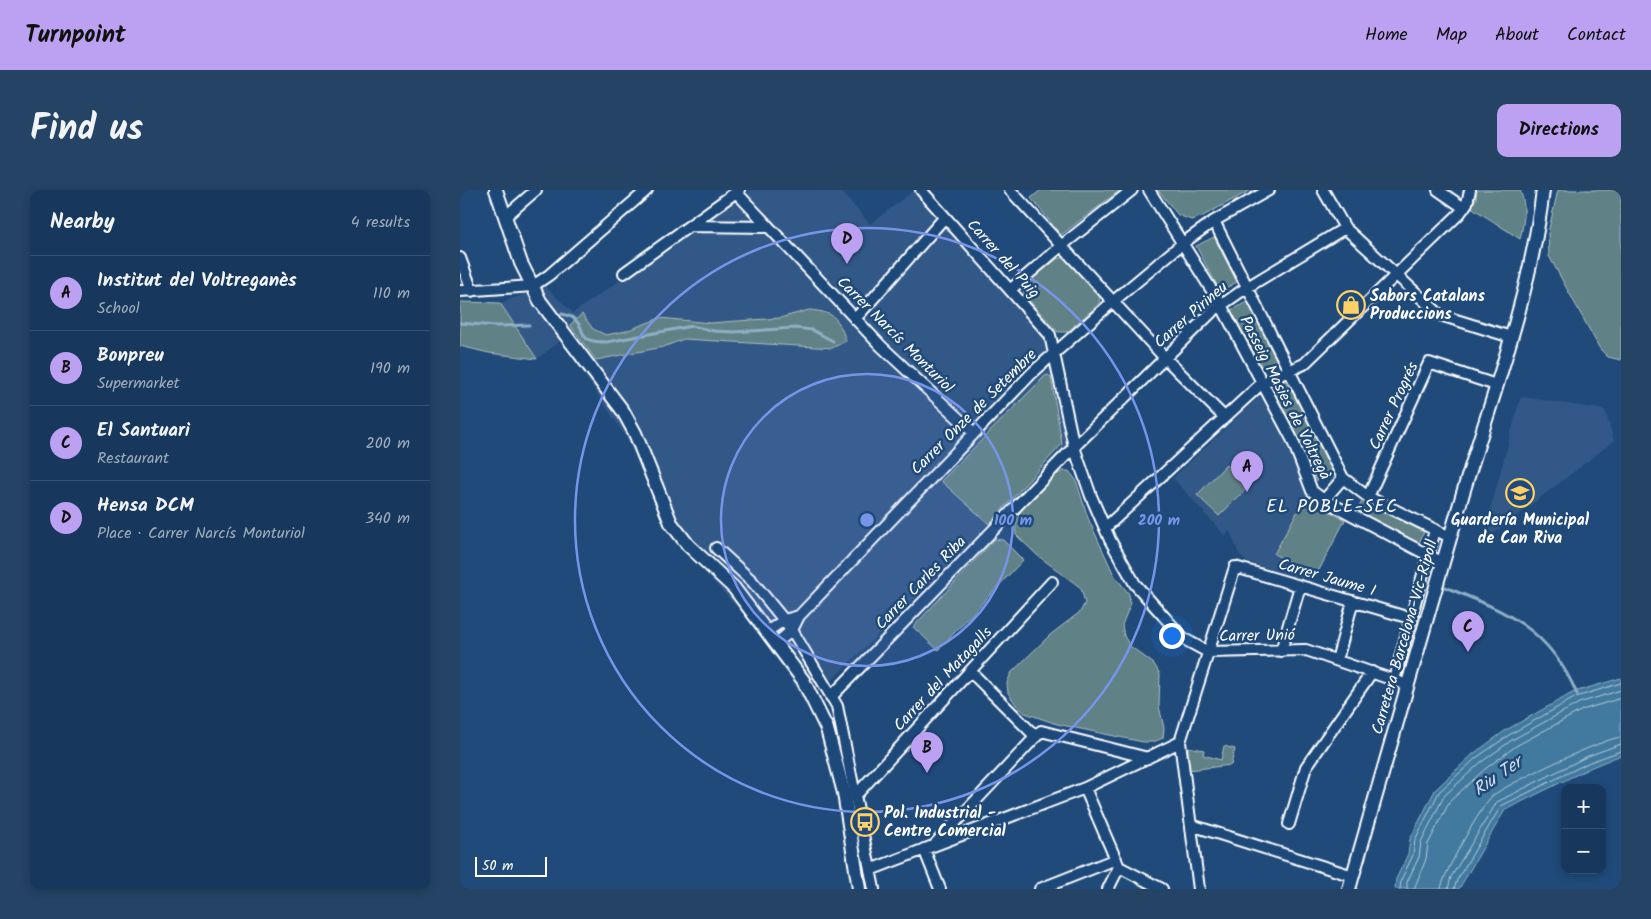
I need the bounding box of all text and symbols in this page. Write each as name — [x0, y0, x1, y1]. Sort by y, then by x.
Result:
text: Turnpoint — [25, 16, 126, 55]
text: Home — [1365, 21, 1408, 50]
text: Map — [1436, 21, 1467, 50]
text: About — [1495, 21, 1539, 50]
text: Contact — [1567, 21, 1626, 50]
text: Find us — [30, 102, 143, 158]
button: Directions — [1497, 104, 1621, 157]
text: Nearby — [50, 206, 115, 239]
text: 4 results — [351, 210, 410, 235]
street label: Carrer del Puig — [960, 214, 1046, 304]
pin: D — [831, 223, 863, 264]
text: Institut del Voltreganès — [97, 266, 297, 296]
street label: Carrer Narcís Monturiol — [831, 271, 959, 399]
street label: Carrer Pirineu — [1148, 275, 1234, 354]
text: A — [61, 281, 71, 306]
text: 110 m — [373, 281, 410, 306]
place label: Sabors Catalans Produccions — [1370, 284, 1485, 327]
shop icon: Sabors Catalans Produccions — [1336, 290, 1366, 320]
text: School — [97, 296, 140, 321]
street label: Passeig Masies de Voltregà — [1233, 312, 1337, 484]
text: Bonpreu — [97, 341, 164, 371]
street label: Carrer Onze de Setembre — [905, 343, 1043, 481]
text: B — [61, 356, 71, 381]
text: 190 m — [370, 356, 410, 381]
street label: Carrer Progrés — [1363, 358, 1425, 454]
text: Supermarket — [97, 371, 180, 396]
text: El Santuari — [97, 416, 190, 446]
text: C — [61, 431, 71, 456]
text: 200 m — [366, 431, 410, 456]
text: Restaurant — [97, 446, 169, 471]
pin: A — [1231, 451, 1263, 492]
school or university icon: Guardería Municipal de Can Riva — [1505, 478, 1535, 508]
text: Hensa DCM — [97, 491, 194, 521]
district label: EL POBLE-SEC — [1266, 493, 1398, 522]
text: D — [61, 506, 71, 531]
text: 340 m — [365, 506, 410, 531]
place label: Guardería Municipal de Can Riva — [1451, 508, 1590, 551]
text: 100 m — [994, 509, 1032, 533]
text: 200 m — [1138, 509, 1180, 533]
centre of rings — [858, 511, 876, 529]
text: Place · Carrer Narcís Monturiol — [97, 521, 305, 546]
street label: Carrer Carles Riba — [869, 530, 973, 636]
street label: Carretera Barcelona-Vic-Ripoll — [1365, 536, 1445, 738]
street label: Carrer Jaume I — [1275, 552, 1379, 604]
pin: C — [1452, 611, 1484, 652]
street label: Carrer del Matagalls — [888, 621, 999, 737]
your location — [1159, 623, 1185, 649]
street label: Carrer Unió — [1219, 623, 1296, 649]
pin: B — [911, 732, 943, 773]
water label: Riu Ter — [1467, 747, 1532, 804]
map controls — [1561, 784, 1606, 874]
button: + — [1561, 784, 1606, 829]
place label: Pol. Industrial - Centre Comercial — [884, 801, 1007, 844]
bus stop icon: Pol. Industrial - Centre Comercial — [850, 807, 880, 837]
button: − — [1561, 829, 1606, 874]
scale bar — [475, 854, 548, 877]
text: 50 m — [482, 855, 513, 877]

